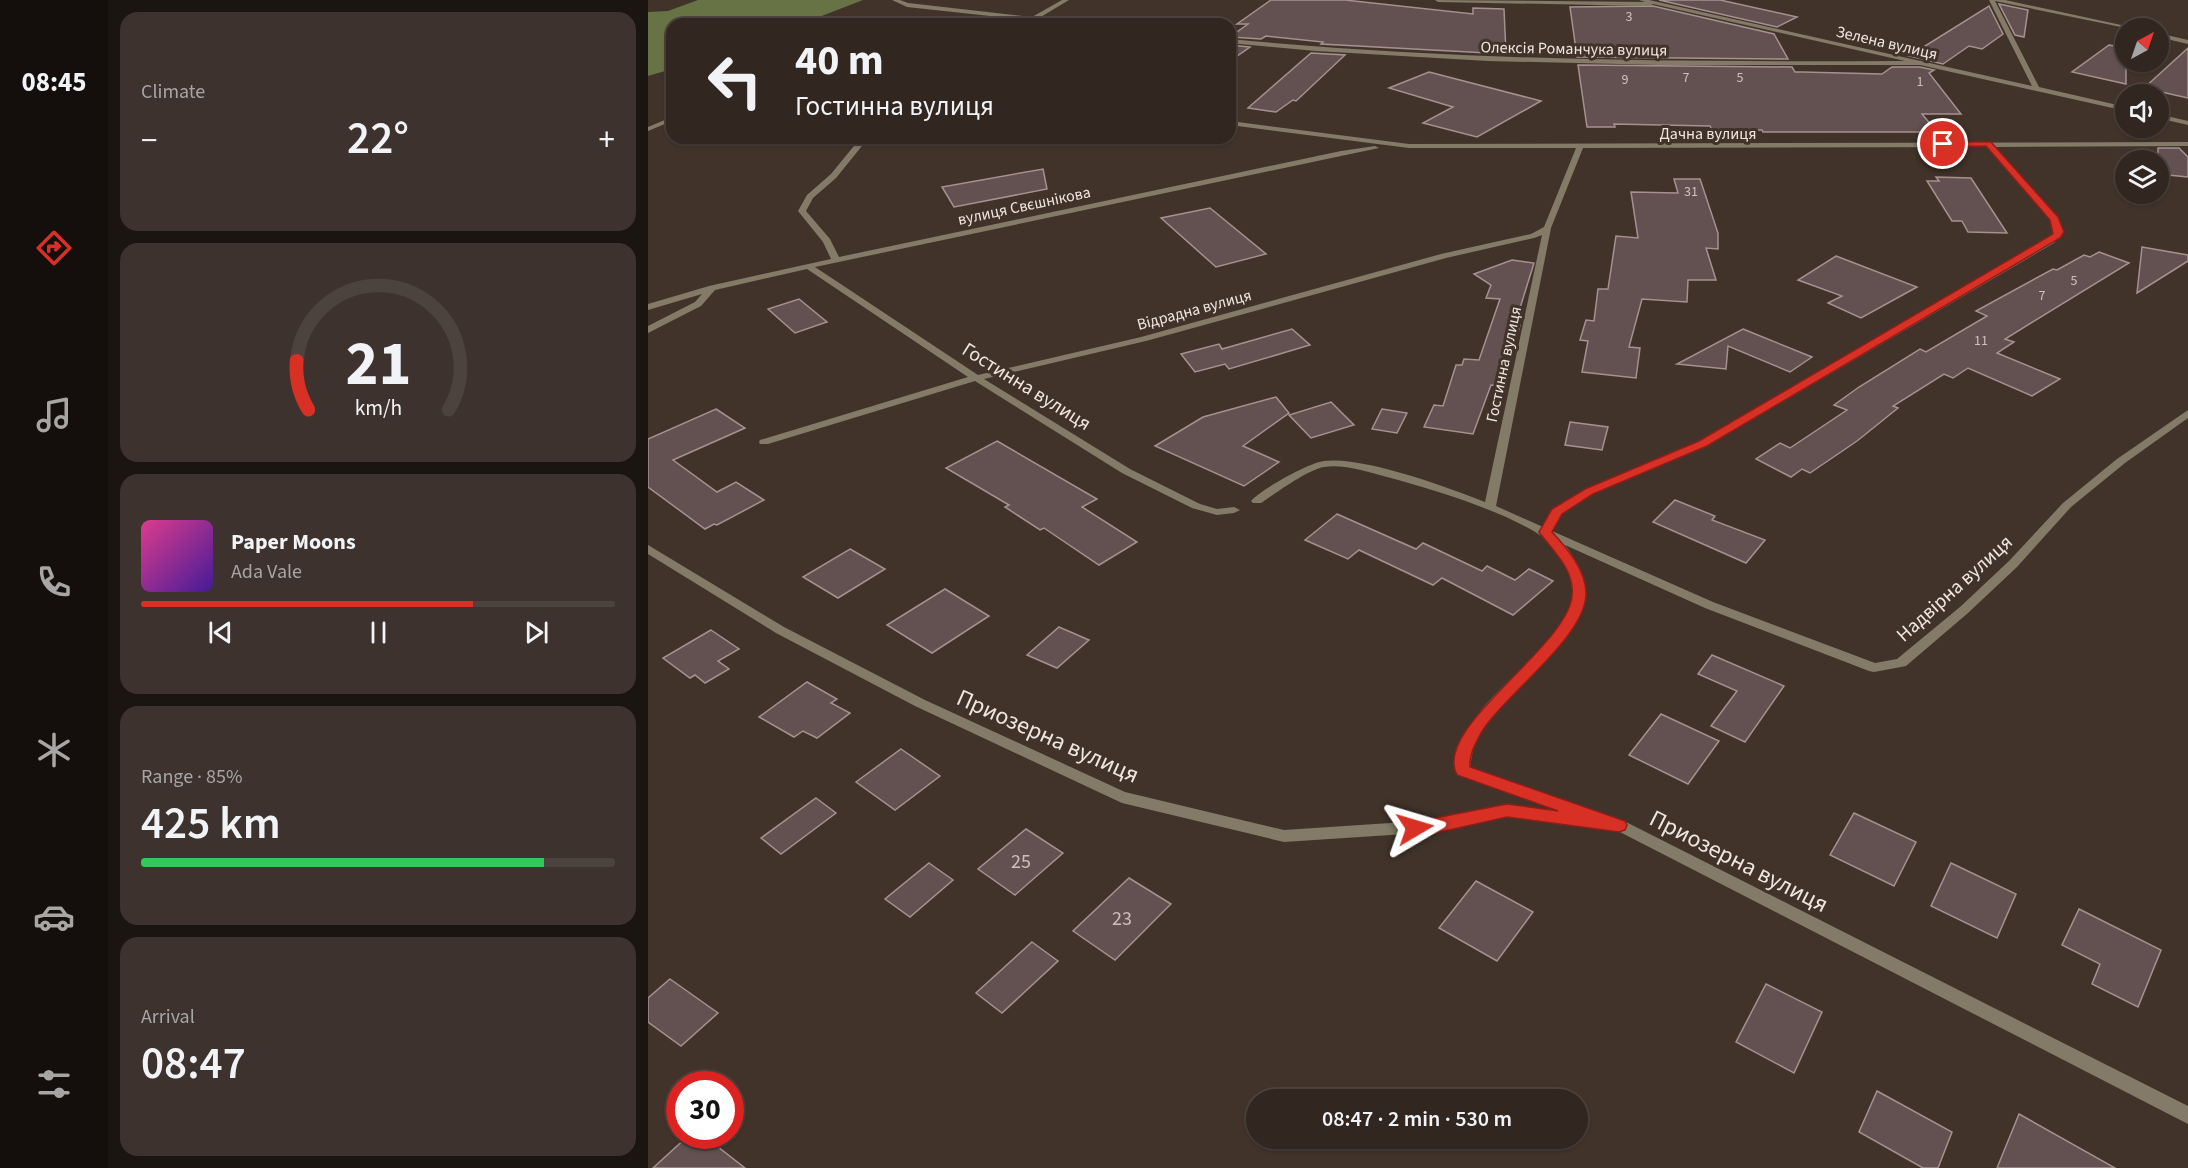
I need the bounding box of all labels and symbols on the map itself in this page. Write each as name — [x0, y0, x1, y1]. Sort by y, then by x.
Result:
house number: 3 — [1626, 7, 1633, 27]
north arrow — [2115, 18, 2169, 72]
street label: Зелена вулиця — [1834, 21, 1940, 65]
street label: Олексія Романчука вулиця — [1481, 36, 1667, 62]
house number: 7 — [1683, 68, 1690, 88]
house number: 5 — [1737, 68, 1744, 88]
house number: 9 — [1622, 70, 1629, 90]
house number: 1 — [1917, 72, 1924, 92]
pin — [1917, 118, 1968, 169]
street label: Дачна вулиця — [1660, 123, 1756, 145]
street label: вулиця Свєшнікова — [956, 181, 1093, 231]
house number: 31 — [1684, 182, 1698, 202]
house number: 5 — [2071, 271, 2078, 291]
street label: Відрадна вулиця — [1135, 284, 1254, 336]
house number: 7 — [2039, 286, 2046, 306]
street label: Гостинна вулиця — [1481, 304, 1527, 424]
house number: 11 — [1974, 331, 1988, 351]
street label: Гостинна вулиця — [957, 336, 1096, 438]
street label: Надвірна вулиця — [1890, 529, 2019, 649]
street label: Приозерна вулиця — [951, 680, 1145, 792]
position arrow — [1383, 796, 1447, 860]
street label: Приозерна вулиця — [1643, 801, 1834, 922]
house number: 25 — [1011, 848, 1031, 876]
house number: 23 — [1112, 905, 1132, 933]
speed limit sign: 30 — [666, 1071, 744, 1149]

